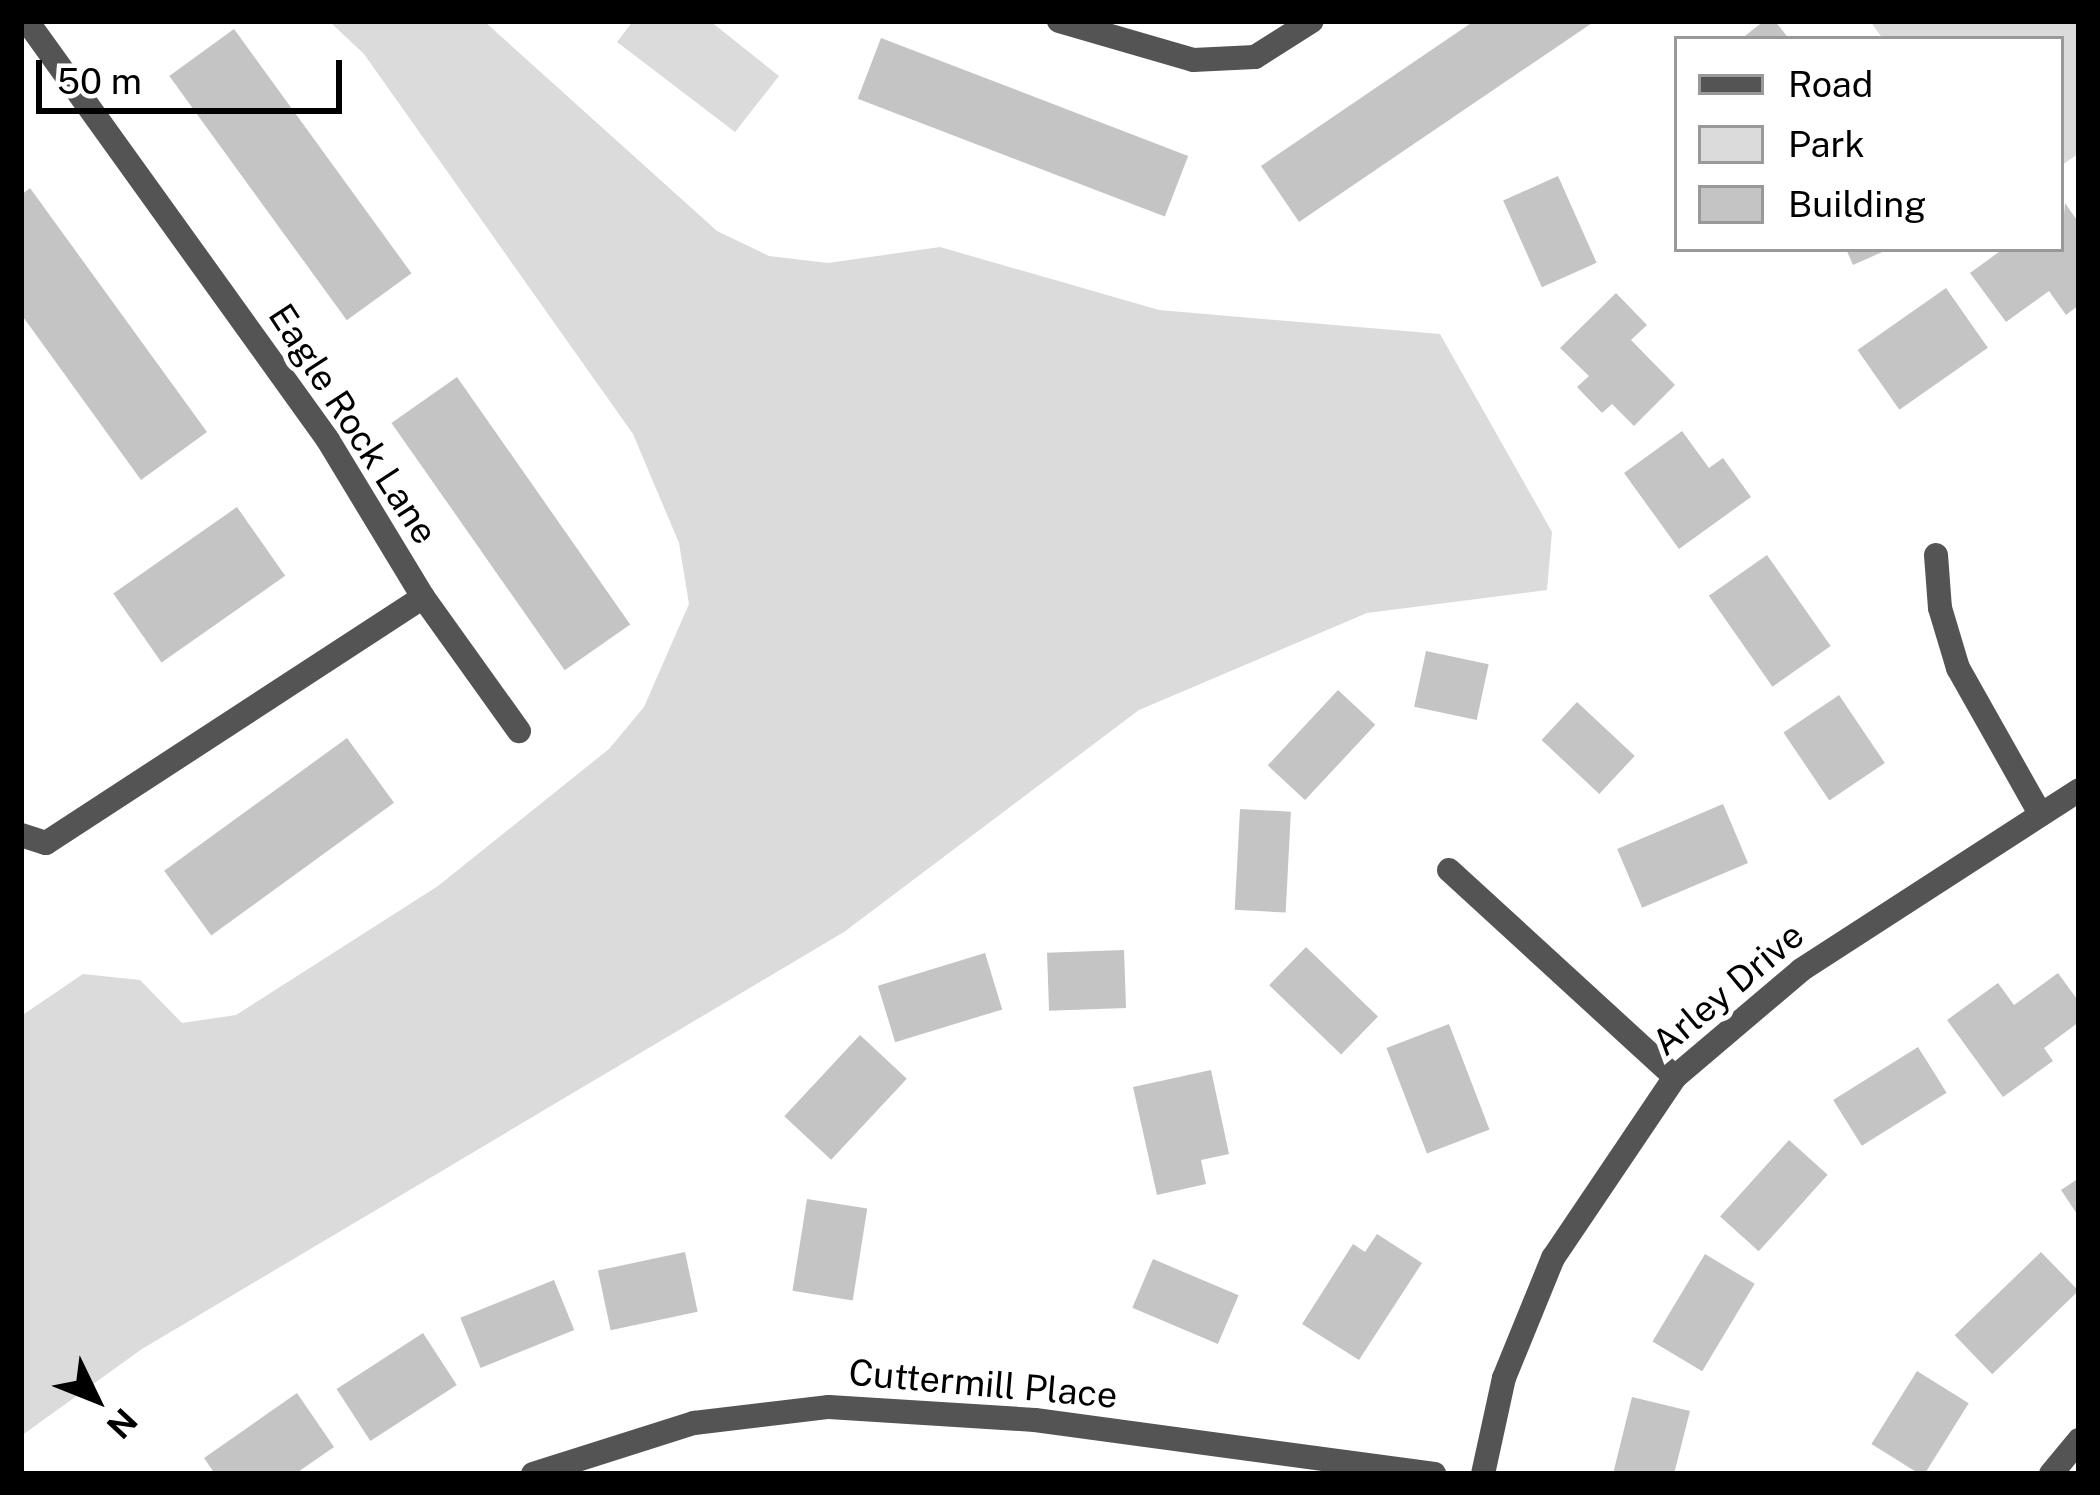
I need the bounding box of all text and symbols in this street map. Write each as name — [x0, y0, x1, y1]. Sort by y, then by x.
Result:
scale bar — [42, 36, 348, 110]
legend — [1674, 36, 2064, 252]
text: 50 m — [57, 60, 142, 102]
text: Road — [1788, 63, 1873, 105]
text: Park — [1788, 123, 1865, 165]
text: Building — [1788, 183, 1926, 225]
street label: Eagle Rock Lane — [259, 296, 447, 552]
street label: Arley Drive — [1644, 913, 1812, 1065]
north arrow — [36, 1339, 156, 1459]
street label: Cuttermill Place — [847, 1351, 1119, 1417]
text: N — [100, 1401, 145, 1446]

